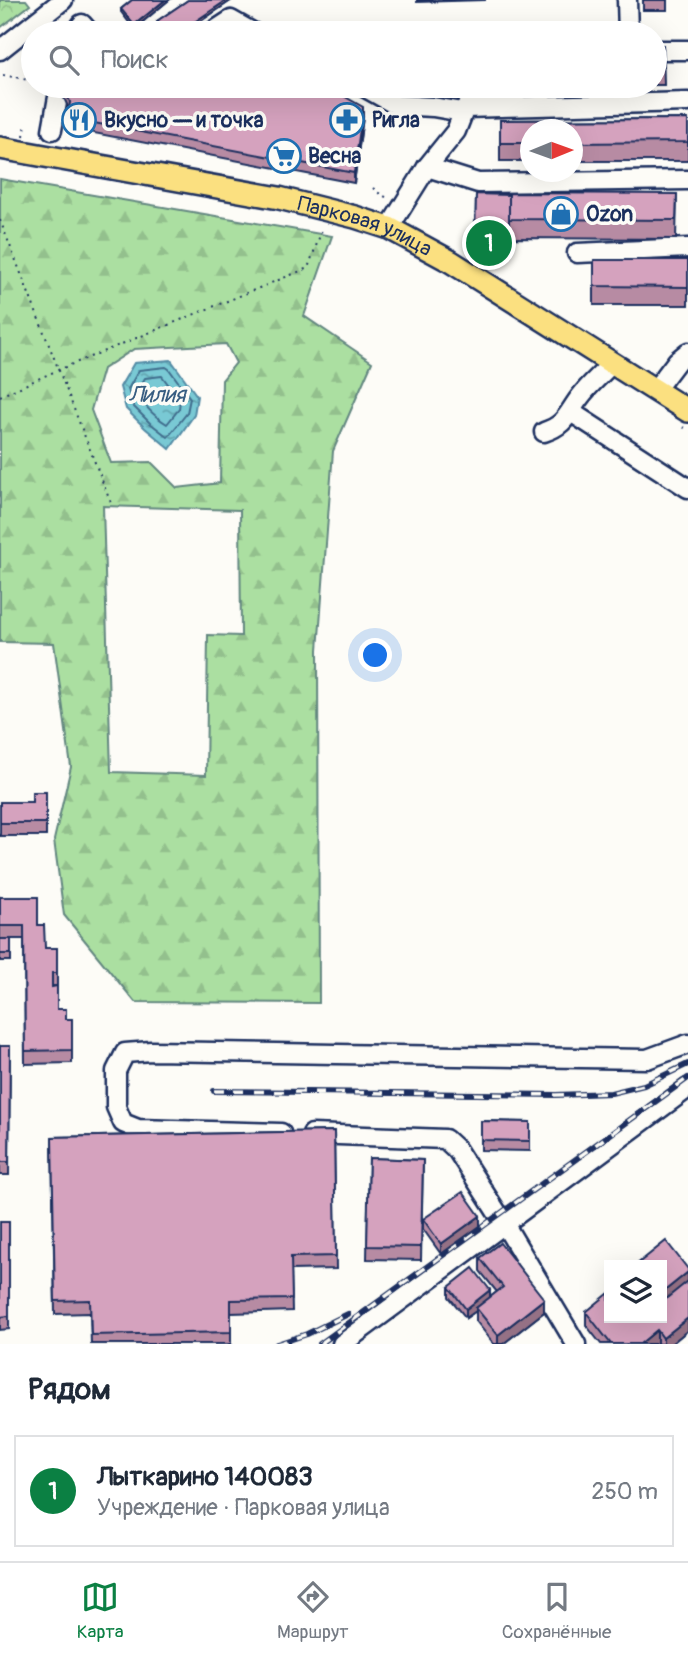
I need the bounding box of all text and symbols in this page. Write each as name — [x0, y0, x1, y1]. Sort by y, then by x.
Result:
search box — [21, 21, 667, 98]
icon: search — [45, 41, 83, 79]
text: Поиск — [101, 44, 169, 76]
restaurant icon: Вкусно — и точка — [60, 101, 98, 139]
pharmacy icon: Ригла — [328, 101, 366, 139]
place label: Вкусно — и точка — [104, 107, 264, 134]
place label: Ригла — [372, 107, 420, 134]
north arrow — [520, 119, 583, 182]
supermarket icon: Весна — [265, 137, 303, 175]
place label: Весна — [308, 143, 361, 170]
street label: Парковая улица — [295, 190, 437, 263]
shop icon: Ozon — [542, 195, 580, 233]
place label: Ozon — [586, 201, 633, 228]
pin: 1 — [466, 217, 512, 269]
water label: Лилия — [128, 380, 188, 409]
your location — [358, 638, 392, 672]
map controls — [604, 1260, 667, 1323]
button: layers — [604, 1260, 667, 1323]
text: Рядом — [28, 1371, 111, 1408]
text: Лыткарино 140083 — [97, 1461, 313, 1493]
text: 1 — [49, 1477, 58, 1506]
text: 250 m — [592, 1477, 658, 1506]
text: Учреждение · Парковая улица — [97, 1493, 390, 1522]
tab: Карта — [77, 1578, 124, 1644]
tab: Маршрут — [277, 1578, 349, 1644]
tab: Сохранённые — [502, 1578, 611, 1644]

